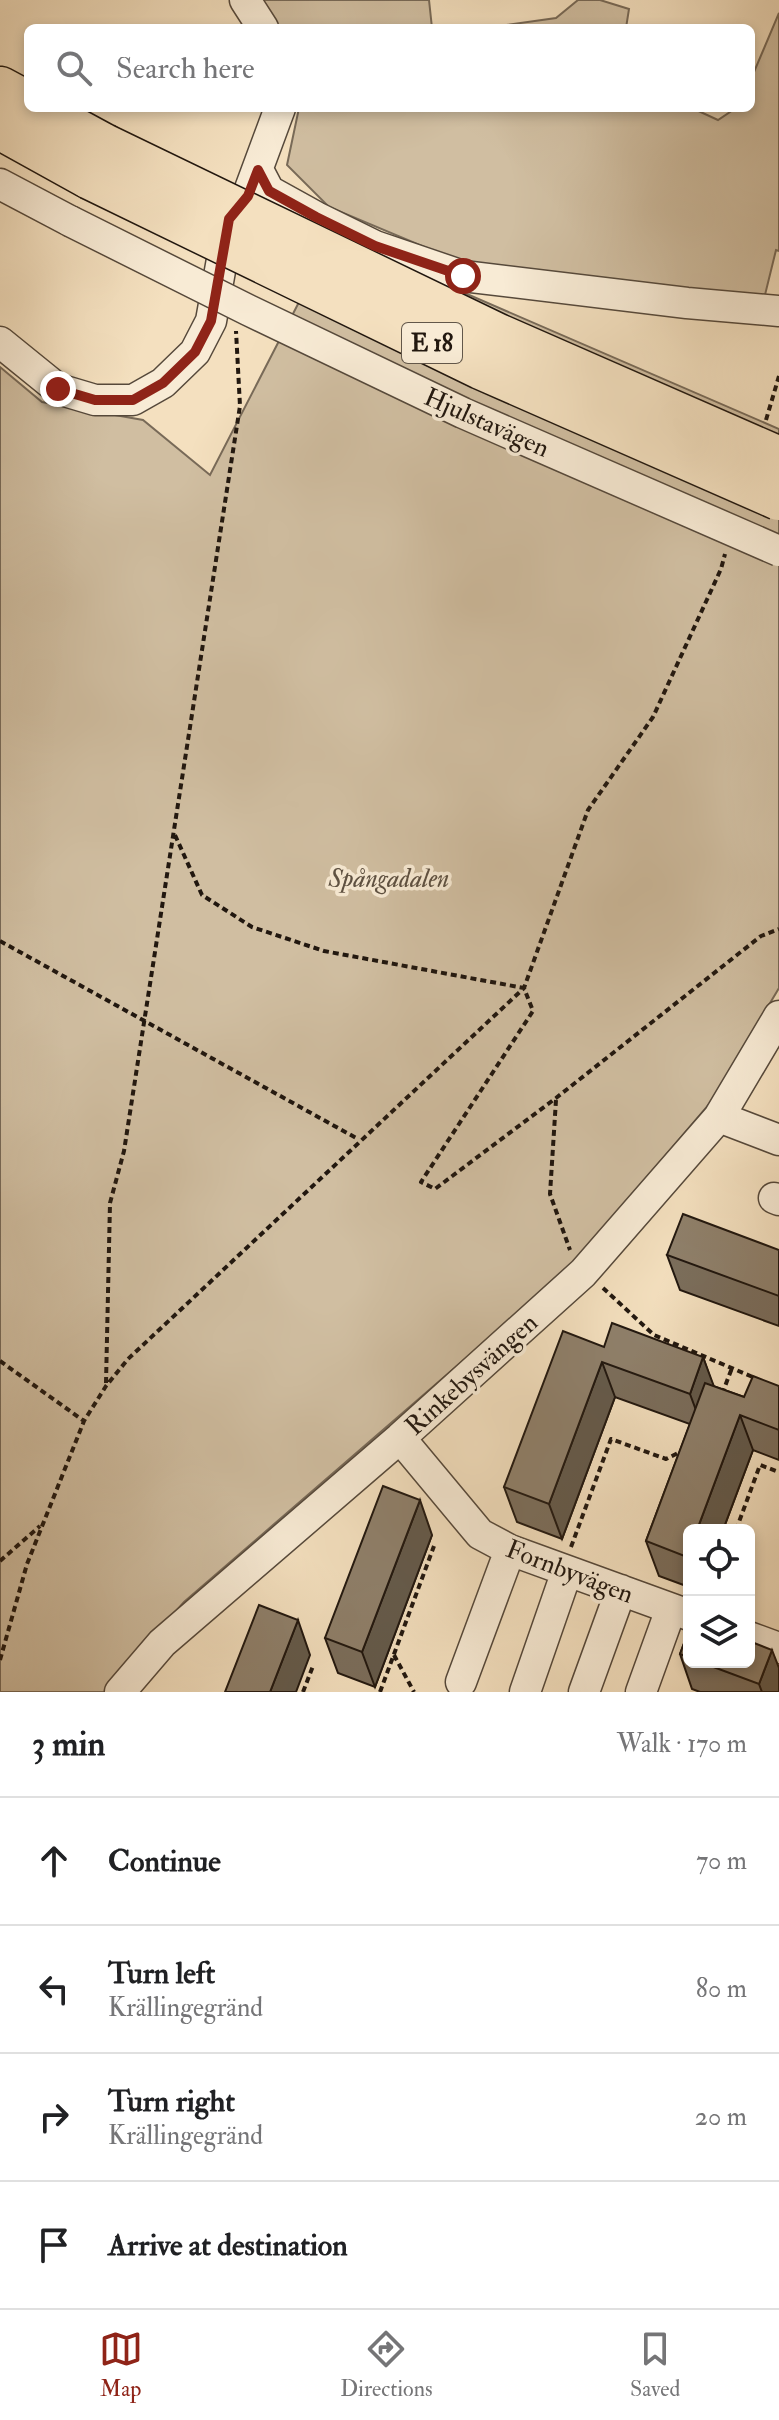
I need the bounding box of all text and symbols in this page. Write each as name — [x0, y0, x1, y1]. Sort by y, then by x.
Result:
search box — [24, 24, 755, 112]
icon: search — [52, 46, 96, 90]
text: Search here — [116, 50, 255, 87]
route start — [445, 258, 481, 294]
road number: E 18 — [402, 323, 462, 363]
route end — [40, 371, 76, 407]
street label: Hjulstavägen — [419, 381, 554, 465]
park label: Spångadalen — [328, 863, 449, 895]
street label: Rinkebysvängen — [399, 1307, 544, 1443]
map controls — [683, 1524, 755, 1668]
button: locate — [683, 1524, 755, 1596]
street label: Fornbyvägen — [501, 1533, 638, 1611]
button: layers — [683, 1596, 755, 1668]
text: 3 min — [32, 1723, 105, 1766]
text: Walk · 170 m — [617, 1728, 747, 1760]
icon: ahead — [32, 1839, 76, 1883]
text: Continue — [108, 1843, 221, 1880]
text: 70 m — [696, 1845, 747, 1877]
text: Turn left — [108, 1955, 215, 1992]
icon: left — [32, 1967, 76, 2011]
text: 80 m — [696, 1973, 747, 2005]
text: Krällingegränd — [108, 1992, 263, 2024]
text: Turn right — [108, 2083, 235, 2120]
icon: right — [32, 2095, 76, 2139]
text: 20 m — [695, 2101, 747, 2133]
text: Krällingegränd — [108, 2120, 263, 2152]
icon: arrive — [32, 2223, 76, 2267]
text: Arrive at destination — [108, 2227, 348, 2264]
tab: Map — [99, 2327, 143, 2403]
tab: Directions — [340, 2327, 433, 2403]
tab: Saved — [630, 2327, 680, 2403]

